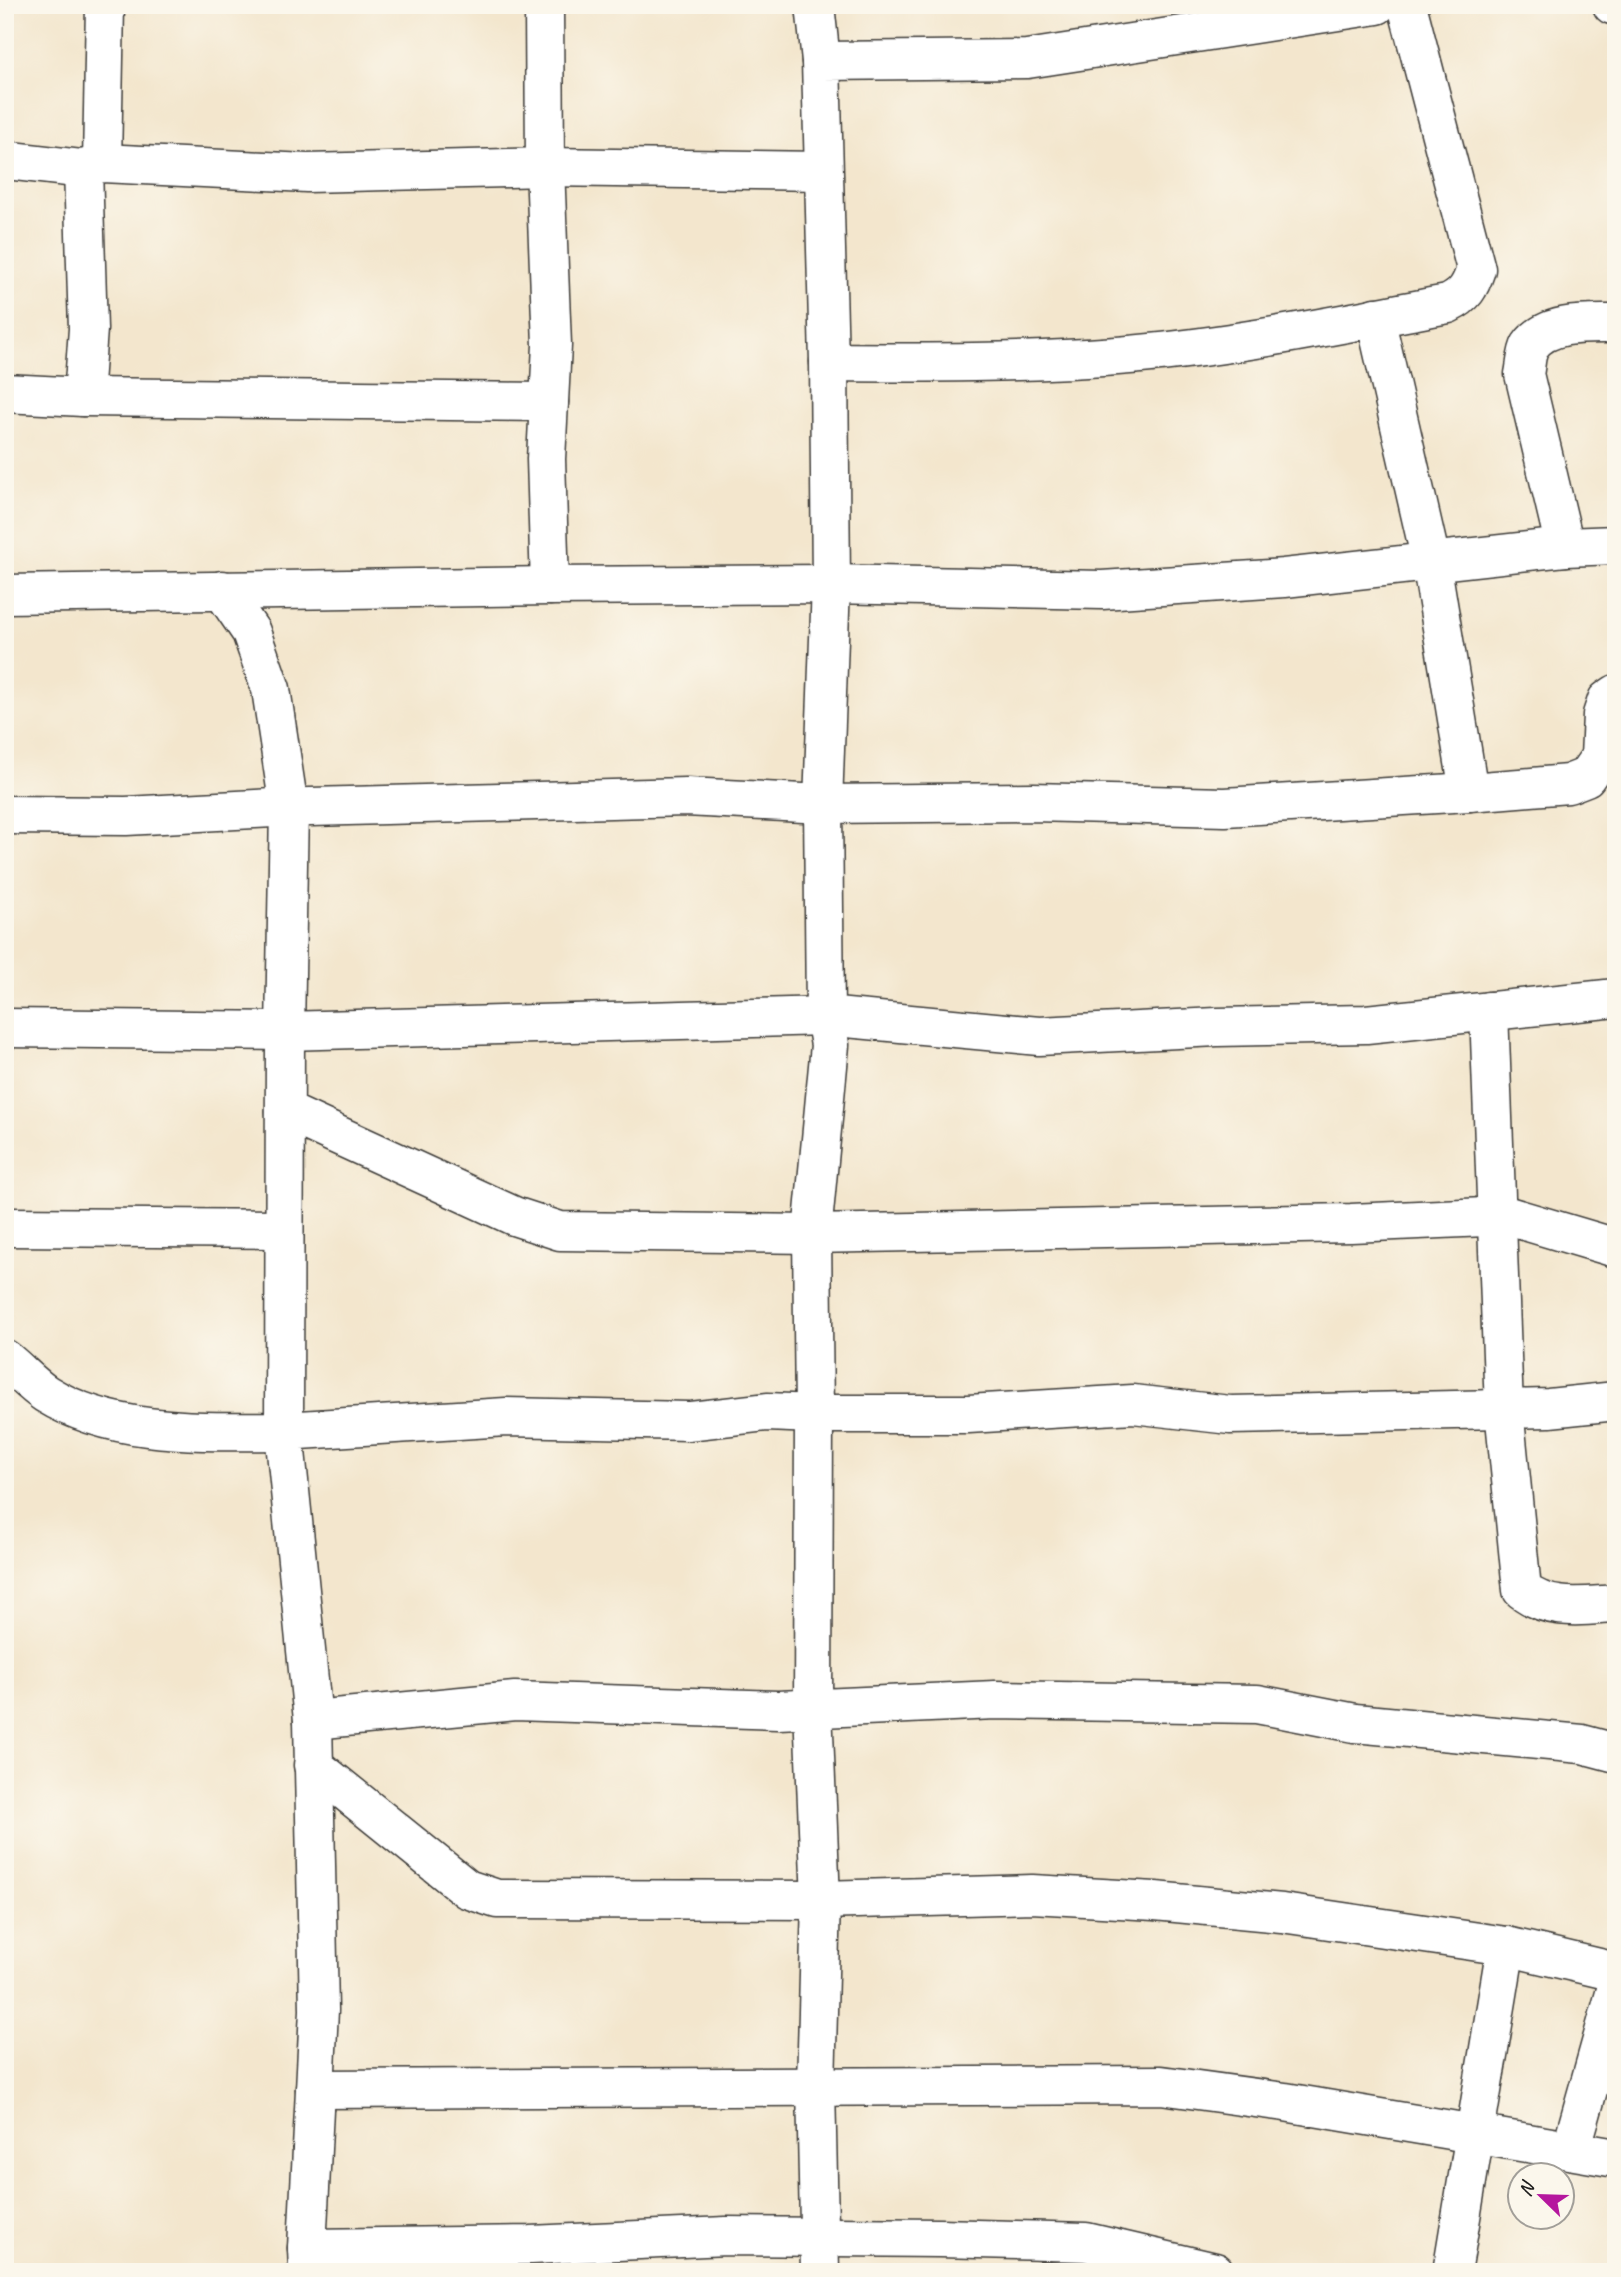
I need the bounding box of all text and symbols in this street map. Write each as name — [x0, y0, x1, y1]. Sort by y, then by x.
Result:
north arrow — [1506, 2162, 1576, 2232]
text: N — [1513, 2177, 1541, 2200]

